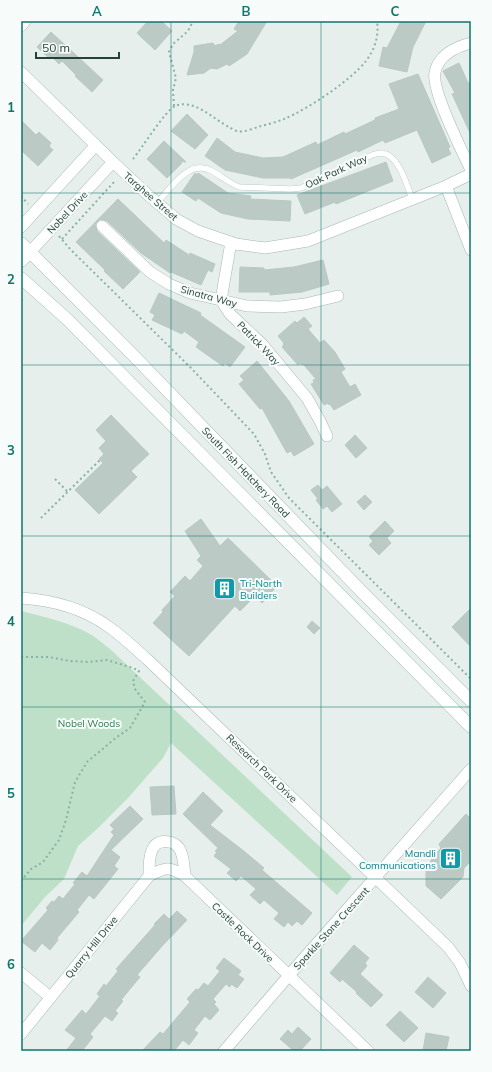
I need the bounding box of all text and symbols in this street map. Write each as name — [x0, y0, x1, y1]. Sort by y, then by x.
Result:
text: A — [92, 3, 102, 19]
text: B — [242, 3, 251, 19]
text: C — [391, 3, 400, 19]
scale bar — [36, 34, 119, 60]
text: 50 m — [42, 40, 70, 55]
text: 1 — [7, 99, 15, 115]
street label: Oak Park Way — [303, 151, 370, 191]
street label: Targhee Street — [121, 169, 181, 224]
street label: Nobel Drive — [44, 188, 90, 236]
text: 2 — [7, 271, 15, 287]
street label: Sinatra Way — [179, 283, 239, 310]
street label: Patrick Way — [234, 319, 283, 369]
street label: South Fish Hatchery Road — [199, 424, 292, 520]
text: 3 — [7, 442, 15, 458]
building icon: Tri-North Builders — [211, 576, 237, 602]
place label: Tri-North Builders — [240, 577, 282, 602]
text: 4 — [7, 613, 15, 629]
park label: Nobel Woods — [58, 717, 120, 730]
street label: Research Park Drive — [224, 731, 300, 805]
text: 5 — [7, 785, 15, 801]
building icon: Mandli Communications — [438, 846, 464, 872]
place label: Mandli Communications — [359, 847, 436, 872]
street label: Sparkle Stone Crescent — [291, 884, 372, 973]
street label: Castle Rock Drive — [209, 900, 276, 965]
street label: Quarry Hill Drive — [62, 913, 121, 981]
text: 6 — [7, 956, 15, 972]

